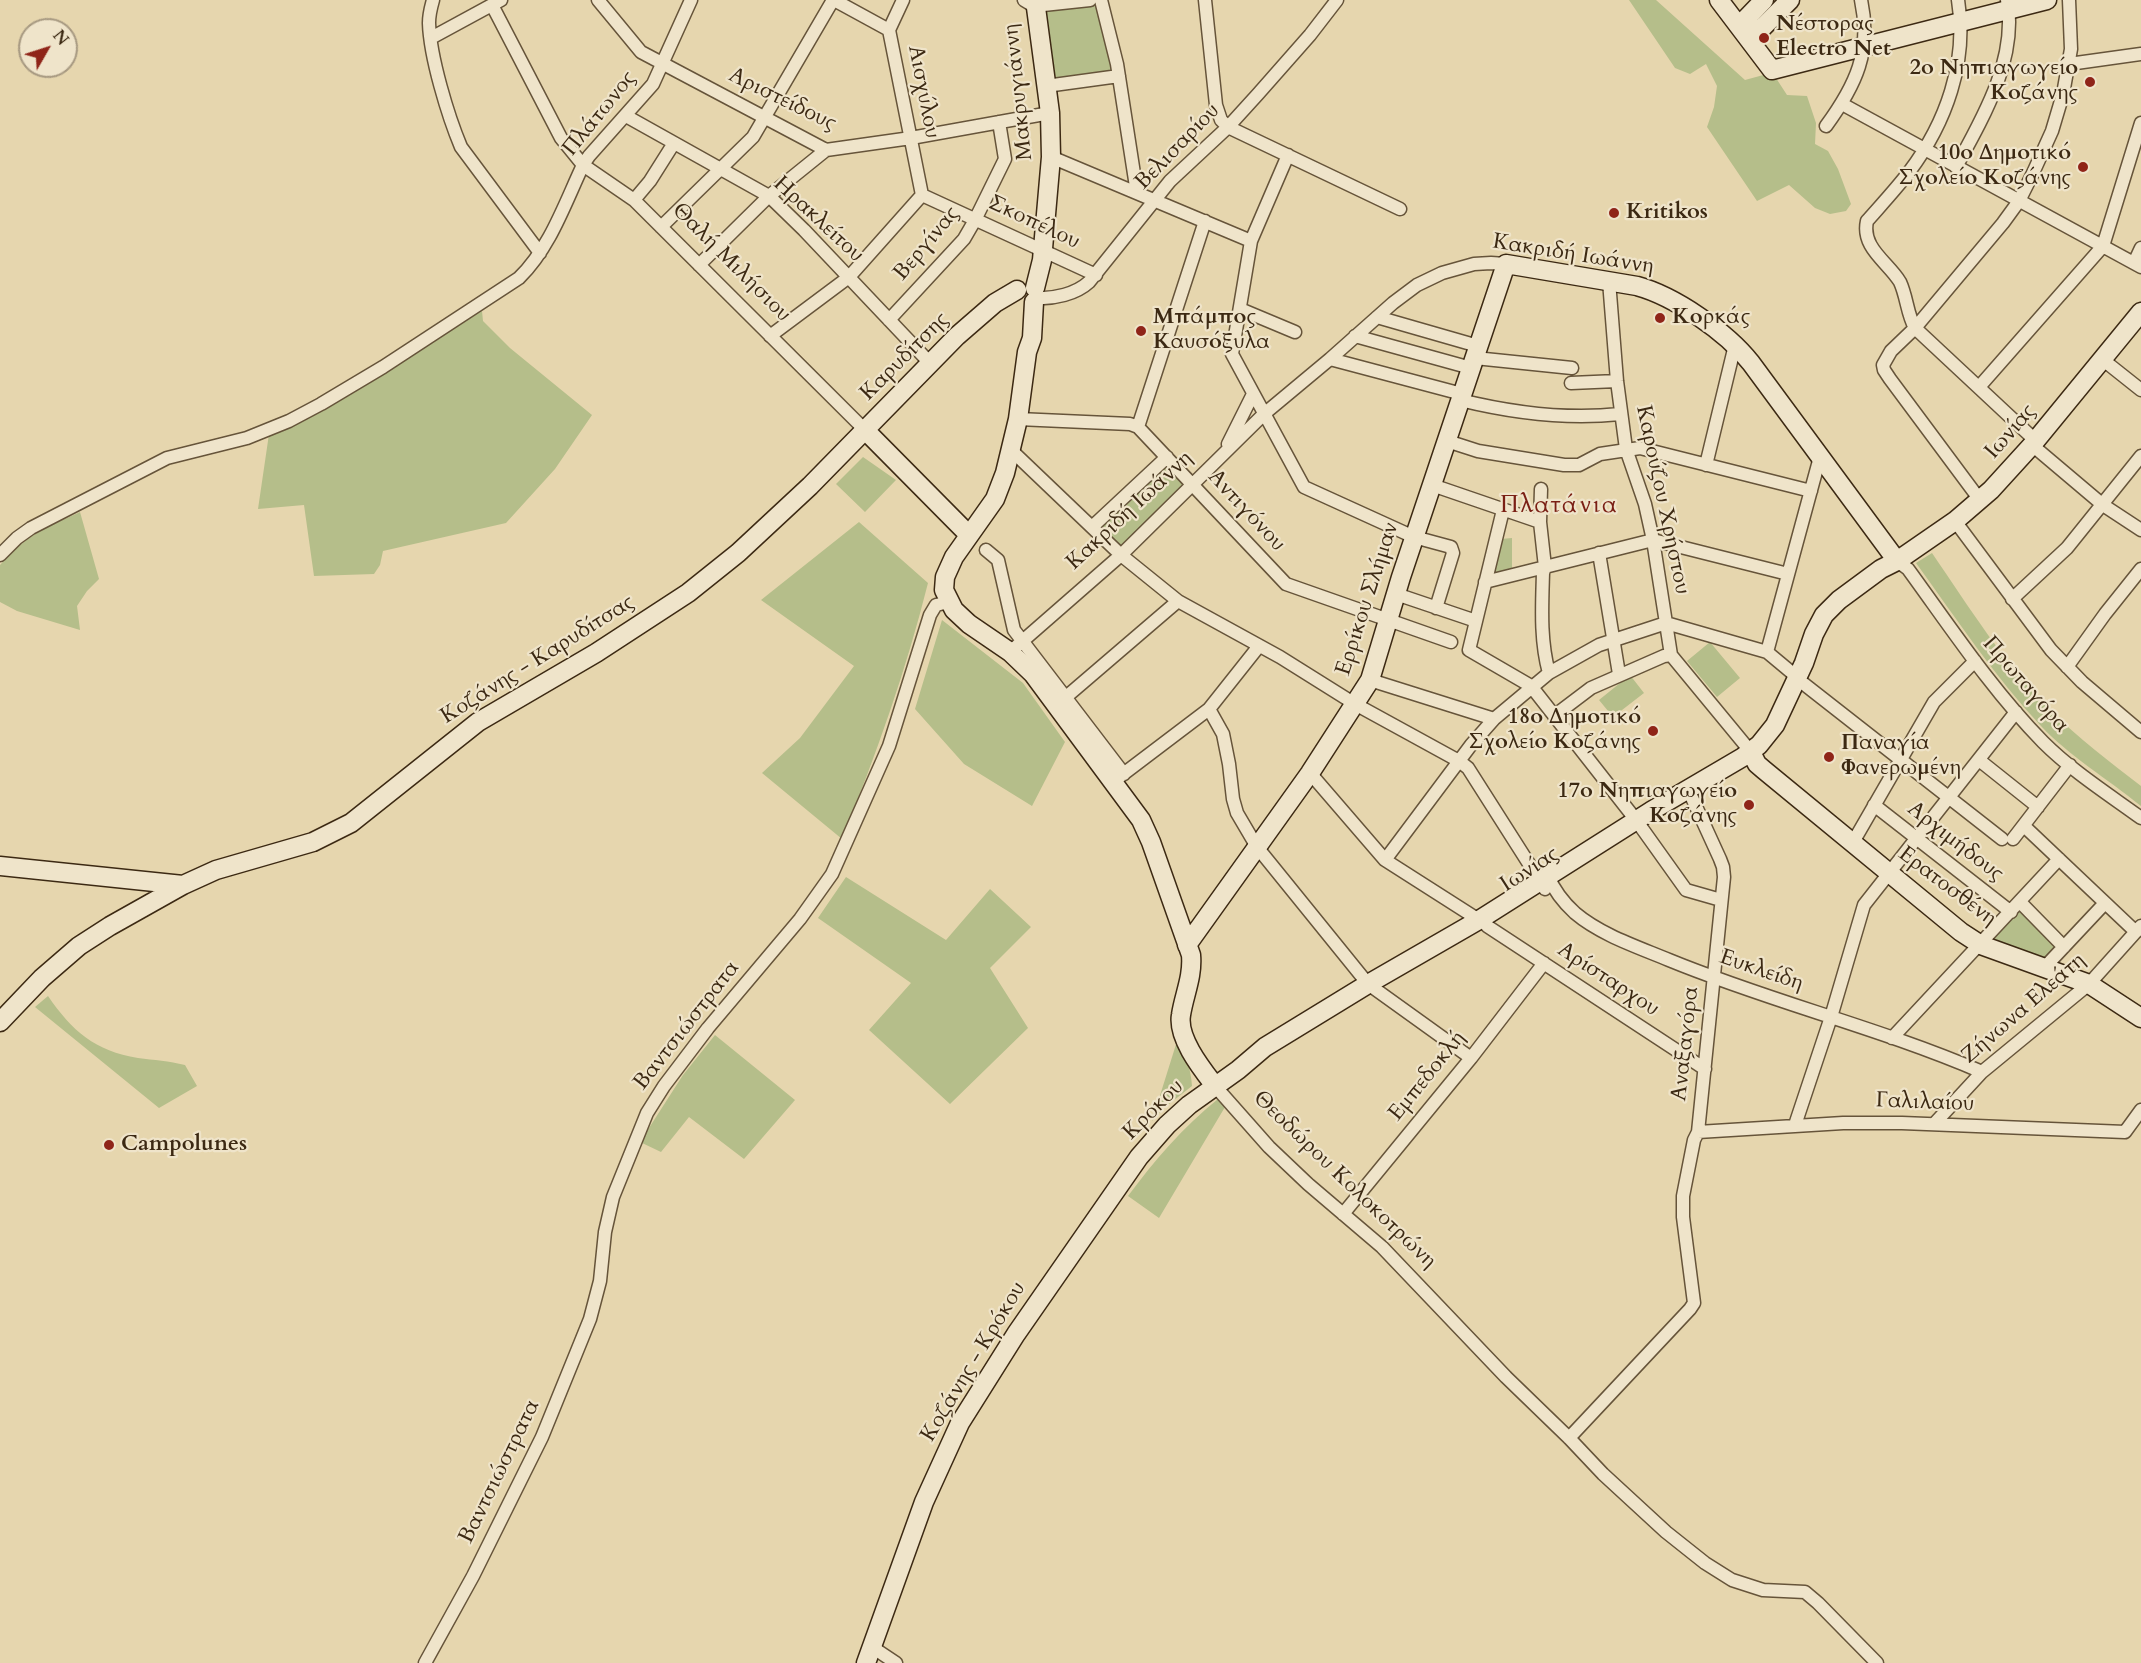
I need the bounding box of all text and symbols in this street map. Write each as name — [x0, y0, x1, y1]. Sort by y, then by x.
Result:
place label: Νέστορας Electro Net — [1776, 12, 1891, 63]
north arrow — [18, 18, 78, 78]
street label: Μακρυγιάννη — [999, 22, 1039, 162]
text: N — [48, 26, 73, 50]
marker: Νέστορας Electro Net — [1757, 31, 1771, 45]
street label: Αισχύλου — [901, 43, 945, 141]
place label: 2ο Νηπιαγωγείο Κοζάνης — [1910, 56, 2078, 107]
street label: Αριστείδους — [724, 63, 840, 137]
street label: Πλάτωνος — [558, 66, 642, 162]
marker: 2ο Νηπιαγωγείο Κοζάνης — [2083, 75, 2097, 89]
street label: Βελισαρίου — [1130, 98, 1226, 196]
place label: 10ο Δημοτικό Σχολείο Κοζάνης — [1898, 141, 2071, 192]
marker: 10ο Δημοτικό Σχολείο Κοζάνης — [2076, 160, 2090, 174]
street label: Ηρακλείτου — [767, 171, 869, 269]
street label: Σκοπέλου — [984, 190, 1084, 256]
street label: Θαλή Μιλήσιου — [666, 198, 796, 328]
place label: Kritikos — [1626, 200, 1708, 226]
street label: Βεργίνας — [888, 202, 966, 286]
marker: Kritikos — [1607, 206, 1621, 220]
street label: Κακριδή Ιωάννη — [1491, 229, 1655, 281]
place label: Μπάμπος Καυσόξυλα — [1153, 305, 1270, 356]
place label: Κορκάς — [1672, 305, 1750, 331]
street label: Καρυδίτσης — [855, 307, 955, 407]
marker: Κορκάς — [1653, 311, 1667, 325]
marker: Μπάμπος Καυσόξυλα — [1134, 324, 1148, 338]
street label: Ιωνίας — [1980, 399, 2042, 465]
street label: Καρούζου Χρήστου — [1629, 403, 1695, 597]
street label: Κακριδή Ιωάννη — [1062, 446, 1198, 576]
street label: Αντιγόνου — [1201, 465, 1291, 557]
district label: Πλατάνια — [1500, 492, 1618, 520]
street label: Ερρίκου Σλήμαν — [1331, 519, 1405, 679]
street label: Κοζάνης - Καρυδίτσας — [436, 590, 640, 730]
street label: Πρωταγόρα — [1976, 632, 2074, 738]
place label: 18ο Δημοτικό Σχολείο Κοζάνης — [1468, 705, 1641, 756]
marker: 18ο Δημοτικό Σχολείο Κοζάνης — [1646, 724, 1660, 738]
place label: Παναγία Φανερωμένη — [1841, 731, 1961, 782]
marker: Παναγία Φανερωμένη — [1822, 750, 1836, 764]
place label: 17ο Νηπιαγωγείο Κοζάνης — [1557, 779, 1737, 830]
street label: Αρχιμήδους — [1902, 796, 2008, 888]
marker: 17ο Νηπιαγωγείο Κοζάνης — [1742, 798, 1756, 812]
street label: Ιωνίας — [1496, 841, 1564, 899]
street label: Ερατοσθένη — [1893, 842, 2001, 932]
street label: Αρίσταρχου — [1552, 937, 1664, 1023]
street label: Ευκλείδη — [1716, 944, 1806, 998]
street label: Ζήνωνα Ελεάτη — [1957, 948, 2091, 1070]
street label: Βαντσιώστρατα — [629, 956, 745, 1096]
street label: Αναξαγόρα — [1667, 986, 1705, 1102]
street label: Εμπεδοκλή — [1383, 1025, 1473, 1127]
street label: Κρόκου — [1118, 1074, 1190, 1146]
street label: Θεοδώρου Κολοκοτρώνη — [1247, 1085, 1441, 1275]
street label: Γαλιλαίου — [1875, 1088, 1975, 1118]
place label: Campolunes — [121, 1132, 247, 1158]
marker: Campolunes — [102, 1138, 116, 1152]
street label: Κοζάνης - Κρόκου — [916, 1277, 1032, 1447]
street label: Βαντσιώστρατα — [454, 1396, 546, 1548]

